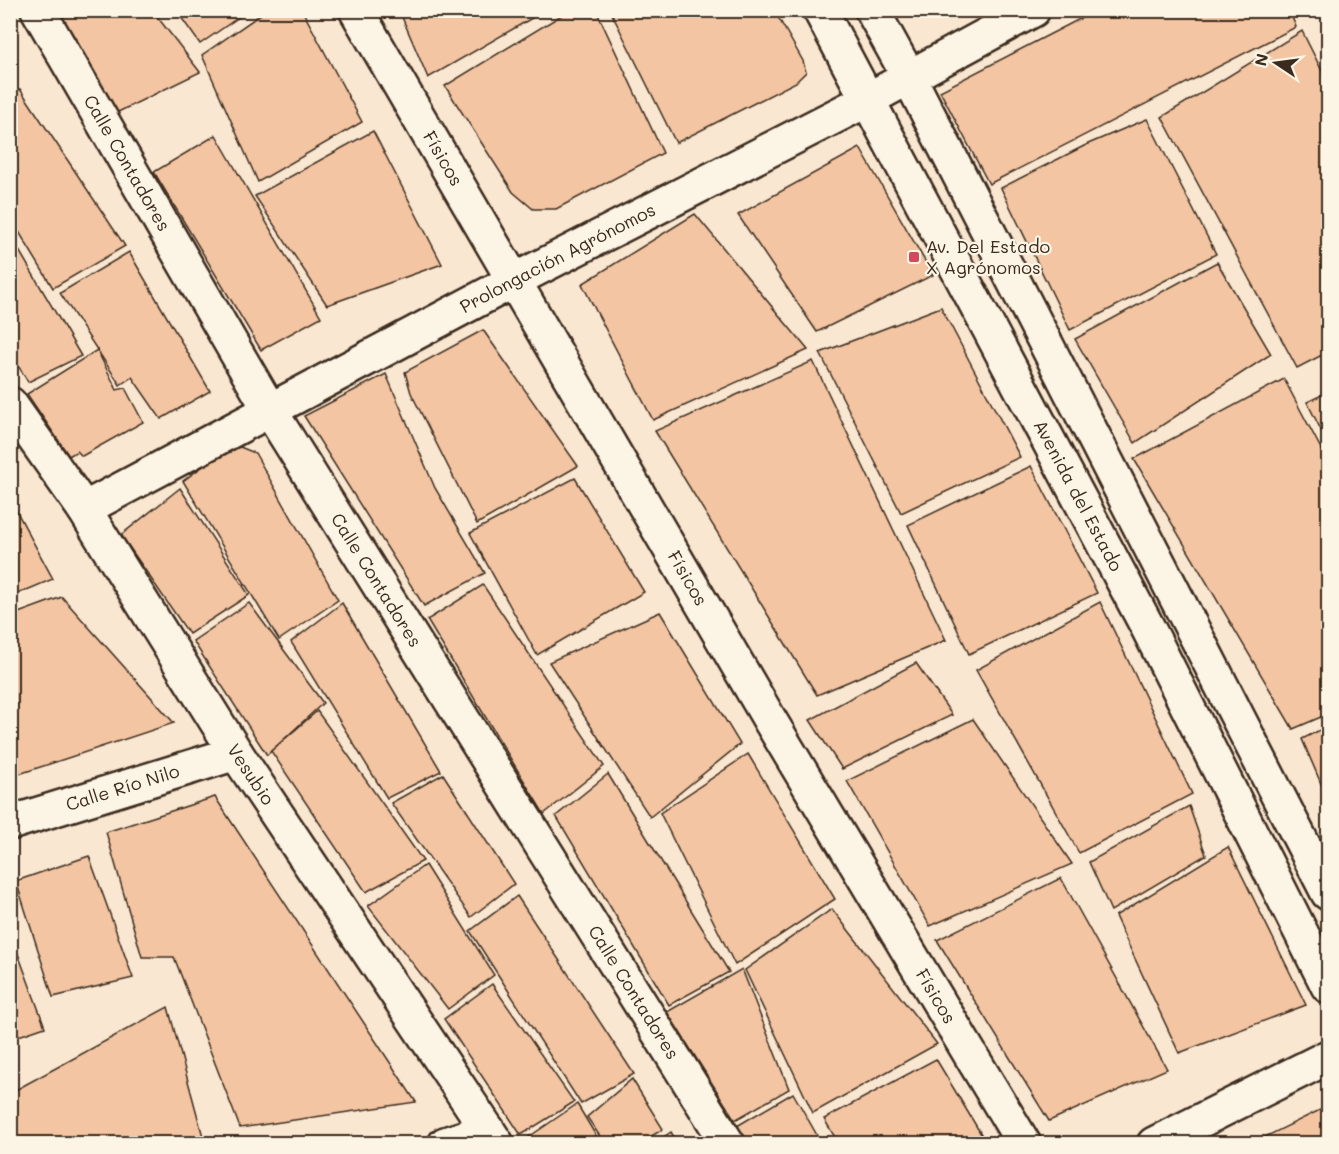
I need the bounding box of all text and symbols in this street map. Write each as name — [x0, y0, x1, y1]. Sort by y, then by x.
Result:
north arrow — [1246, 33, 1306, 93]
text: N — [1249, 51, 1272, 68]
street label: Calle Contadores — [79, 90, 176, 235]
street label: Físicos — [418, 126, 469, 190]
street label: Prolongación Agrónomos — [455, 197, 659, 318]
place label: Av. Del Estado X Agrónomos — [926, 234, 1051, 279]
marker: Av. Del Estado X Agrónomos — [907, 250, 921, 264]
street label: Avenida del Estado — [1029, 415, 1129, 576]
street label: Calle Contadores — [326, 508, 428, 651]
street label: Físicos — [663, 546, 714, 610]
street label: Vesubio — [222, 739, 281, 810]
street label: Calle Río Nilo — [63, 758, 183, 816]
street label: Calle Contadores — [583, 920, 685, 1064]
street label: Físicos — [911, 964, 962, 1028]

